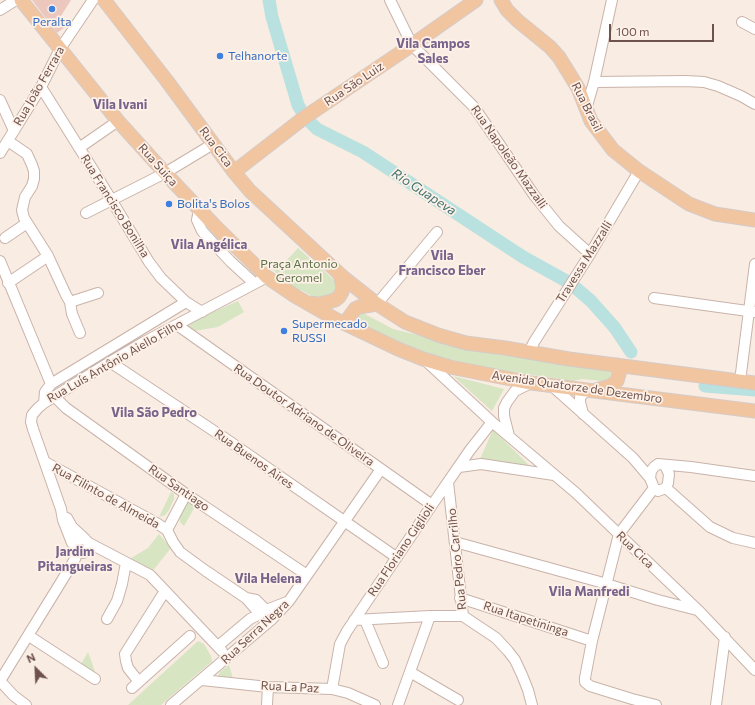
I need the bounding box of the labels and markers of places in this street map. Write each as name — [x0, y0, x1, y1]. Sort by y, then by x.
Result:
marker: Peralta — [47, 4, 57, 14]
place label: Peralta — [33, 15, 71, 29]
place label: Telhanorte — [228, 49, 287, 63]
marker: Telhanorte — [215, 51, 225, 61]
place label: Bolita's Bolos — [177, 197, 250, 211]
marker: Bolita's Bolos — [164, 199, 174, 209]
place label: Supermecado RUSSI — [292, 317, 367, 345]
marker: Supermecado RUSSI — [279, 326, 289, 336]

